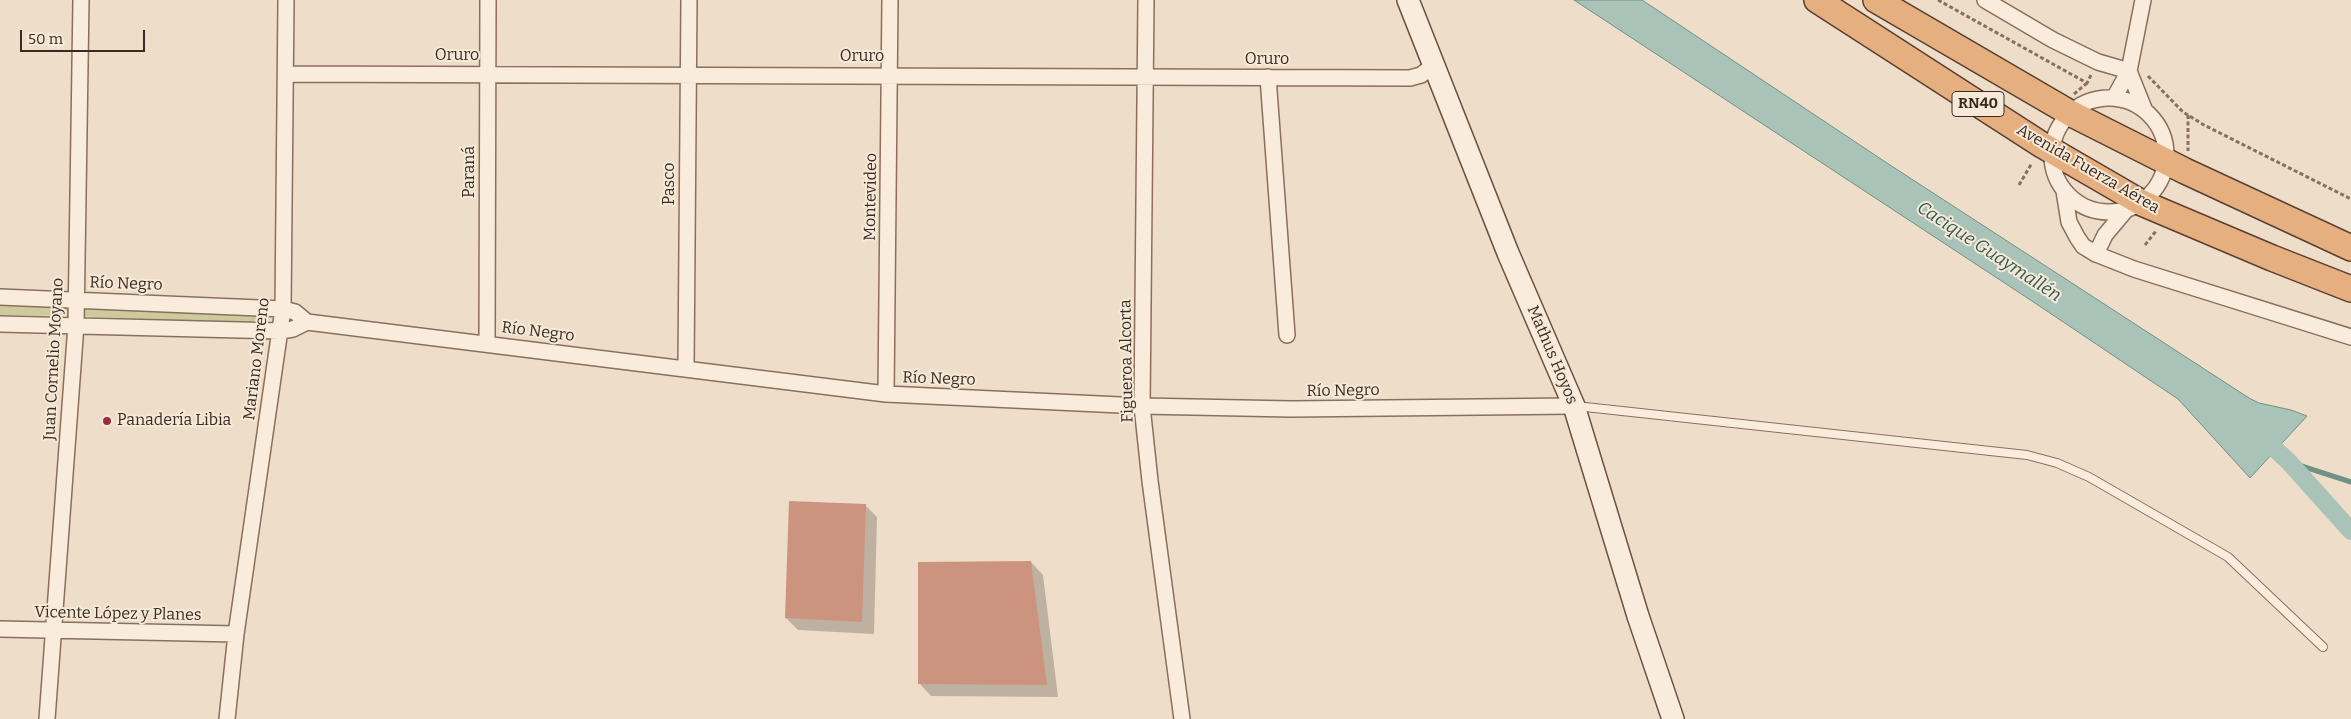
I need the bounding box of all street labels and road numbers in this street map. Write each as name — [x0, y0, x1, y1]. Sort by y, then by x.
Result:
street label: Oruro — [435, 46, 479, 66]
street label: Oruro — [840, 47, 884, 67]
street label: Oruro — [1245, 50, 1289, 70]
road number: RN40 — [1952, 92, 2004, 116]
street label: Avenida Fuerza Aérea — [2013, 120, 2163, 218]
street label: Paraná — [460, 146, 480, 198]
street label: Montevideo — [861, 153, 881, 241]
street label: Pasco — [660, 163, 680, 205]
street label: Río Negro — [89, 273, 163, 295]
street label: Juan Cornelio Moyano — [40, 277, 68, 441]
street label: Mariano Moreno — [240, 297, 274, 421]
street label: Figueroa Alcorta — [1116, 299, 1138, 423]
street label: Mathus Hoyos — [1523, 303, 1581, 407]
street label: Río Negro — [500, 318, 576, 346]
street label: Río Negro — [902, 368, 976, 390]
street label: Río Negro — [1306, 381, 1380, 401]
street label: Vicente López y Planes — [34, 603, 202, 625]

